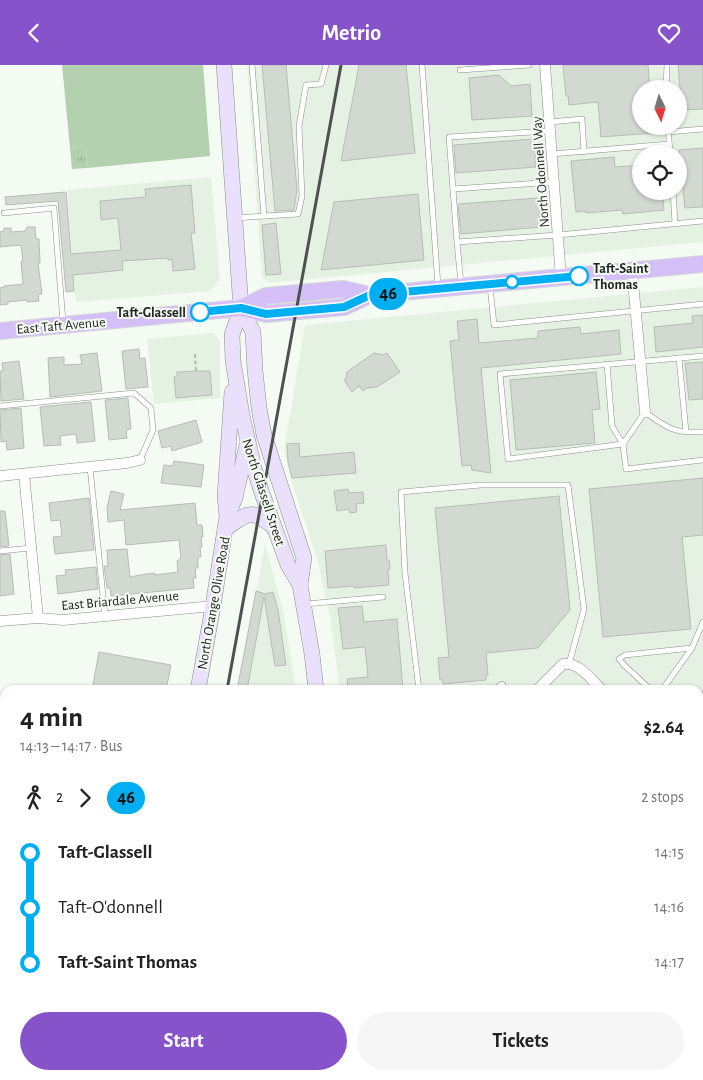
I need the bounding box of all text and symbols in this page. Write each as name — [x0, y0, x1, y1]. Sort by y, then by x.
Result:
icon: back — [20, 19, 48, 47]
icon: heart — [655, 19, 683, 47]
text: Metrio — [322, 22, 381, 44]
north arrow — [632, 80, 688, 135]
map controls — [632, 80, 687, 200]
street label: North Odonnell Way — [530, 116, 552, 228]
button: locate — [632, 145, 687, 200]
place label: Taft-Saint Thomas — [593, 262, 649, 292]
marker: Taft-Saint Thomas — [569, 266, 589, 286]
unlabelled marker — [505, 275, 519, 289]
line badge: 46 — [366, 278, 410, 310]
text: 46 — [379, 285, 397, 303]
marker: Taft-Glassell — [190, 302, 210, 322]
place label: Taft-Glassell — [116, 306, 186, 320]
street label: East Taft Avenue — [16, 315, 106, 337]
street label: North Glassell Street — [239, 437, 287, 548]
street label: North Orange Olive Road — [195, 535, 233, 671]
street label: East Briardale Avenue — [61, 589, 179, 613]
text: 4 min — [20, 704, 83, 732]
text: $2.64 — [643, 718, 684, 737]
text: 14:13 – 14:17 · Bus — [20, 738, 123, 754]
icon: walk — [20, 784, 48, 812]
icon: forward — [71, 784, 99, 812]
text: 2 — [56, 789, 63, 805]
text: 46 — [117, 789, 135, 807]
text: 2 stops — [641, 789, 684, 805]
text: Taft-Glassell — [58, 843, 152, 862]
text: 14:15 — [655, 844, 684, 860]
text: Taft-O'donnell — [58, 898, 163, 917]
text: 14:16 — [654, 899, 684, 915]
text: Taft-Saint Thomas — [58, 953, 197, 972]
text: 14:17 — [655, 954, 684, 970]
button: Start — [20, 1012, 347, 1070]
button: Tickets — [357, 1012, 684, 1070]

